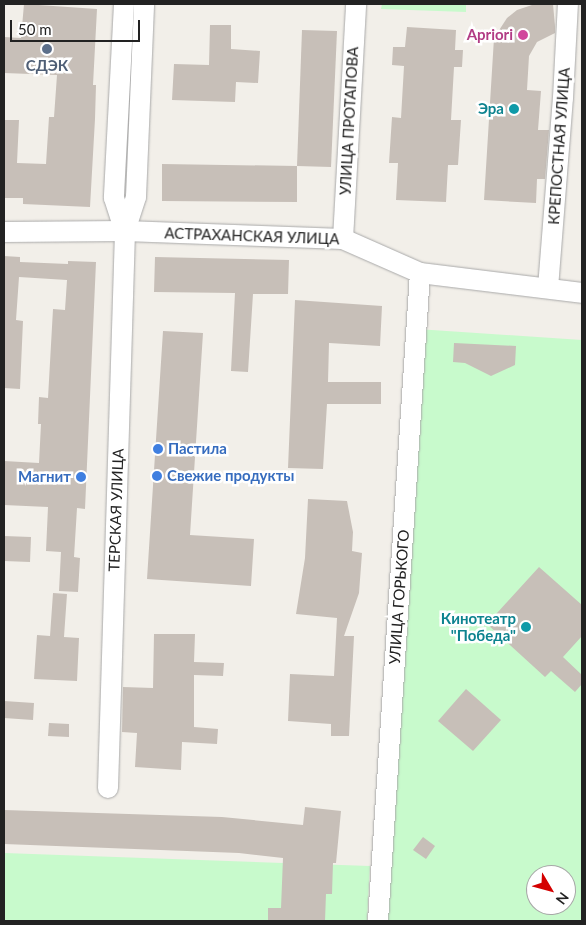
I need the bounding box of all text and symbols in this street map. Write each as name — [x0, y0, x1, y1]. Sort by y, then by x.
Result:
scale bar — [12, 10, 142, 42]
text: 50 m — [18, 20, 52, 38]
place label: Apriori — [467, 26, 513, 44]
marker: Apriori — [517, 29, 529, 41]
marker: СДЭК — [41, 43, 53, 55]
street label: УЛИЦА ПРОТАПОВА — [336, 46, 362, 196]
place label: СДЭК — [26, 57, 68, 75]
street label: КРЕПОСТНАЯ УЛИЦА — [545, 67, 573, 225]
place label: Эра — [478, 100, 504, 118]
marker: Эра — [508, 103, 520, 115]
street label: АСТРАХАНСКАЯ УЛИЦА — [164, 224, 340, 248]
place label: Пастила — [168, 440, 227, 458]
marker: Пастила — [152, 443, 164, 455]
street label: ТЕРСКАЯ УЛИЦА — [105, 448, 127, 572]
place label: Свежие продукты — [167, 467, 294, 485]
place label: Магнит — [18, 468, 71, 486]
marker: Свежие продукты — [151, 470, 163, 482]
marker: Магнит — [75, 471, 87, 483]
street label: УЛИЦА ГОРЬКОГО — [385, 529, 413, 665]
place label: Кинотеатр "Победа" — [441, 609, 516, 644]
marker: Кинотеатр "Победа" — [520, 621, 532, 633]
north arrow — [526, 865, 576, 915]
text: N — [553, 889, 573, 908]

